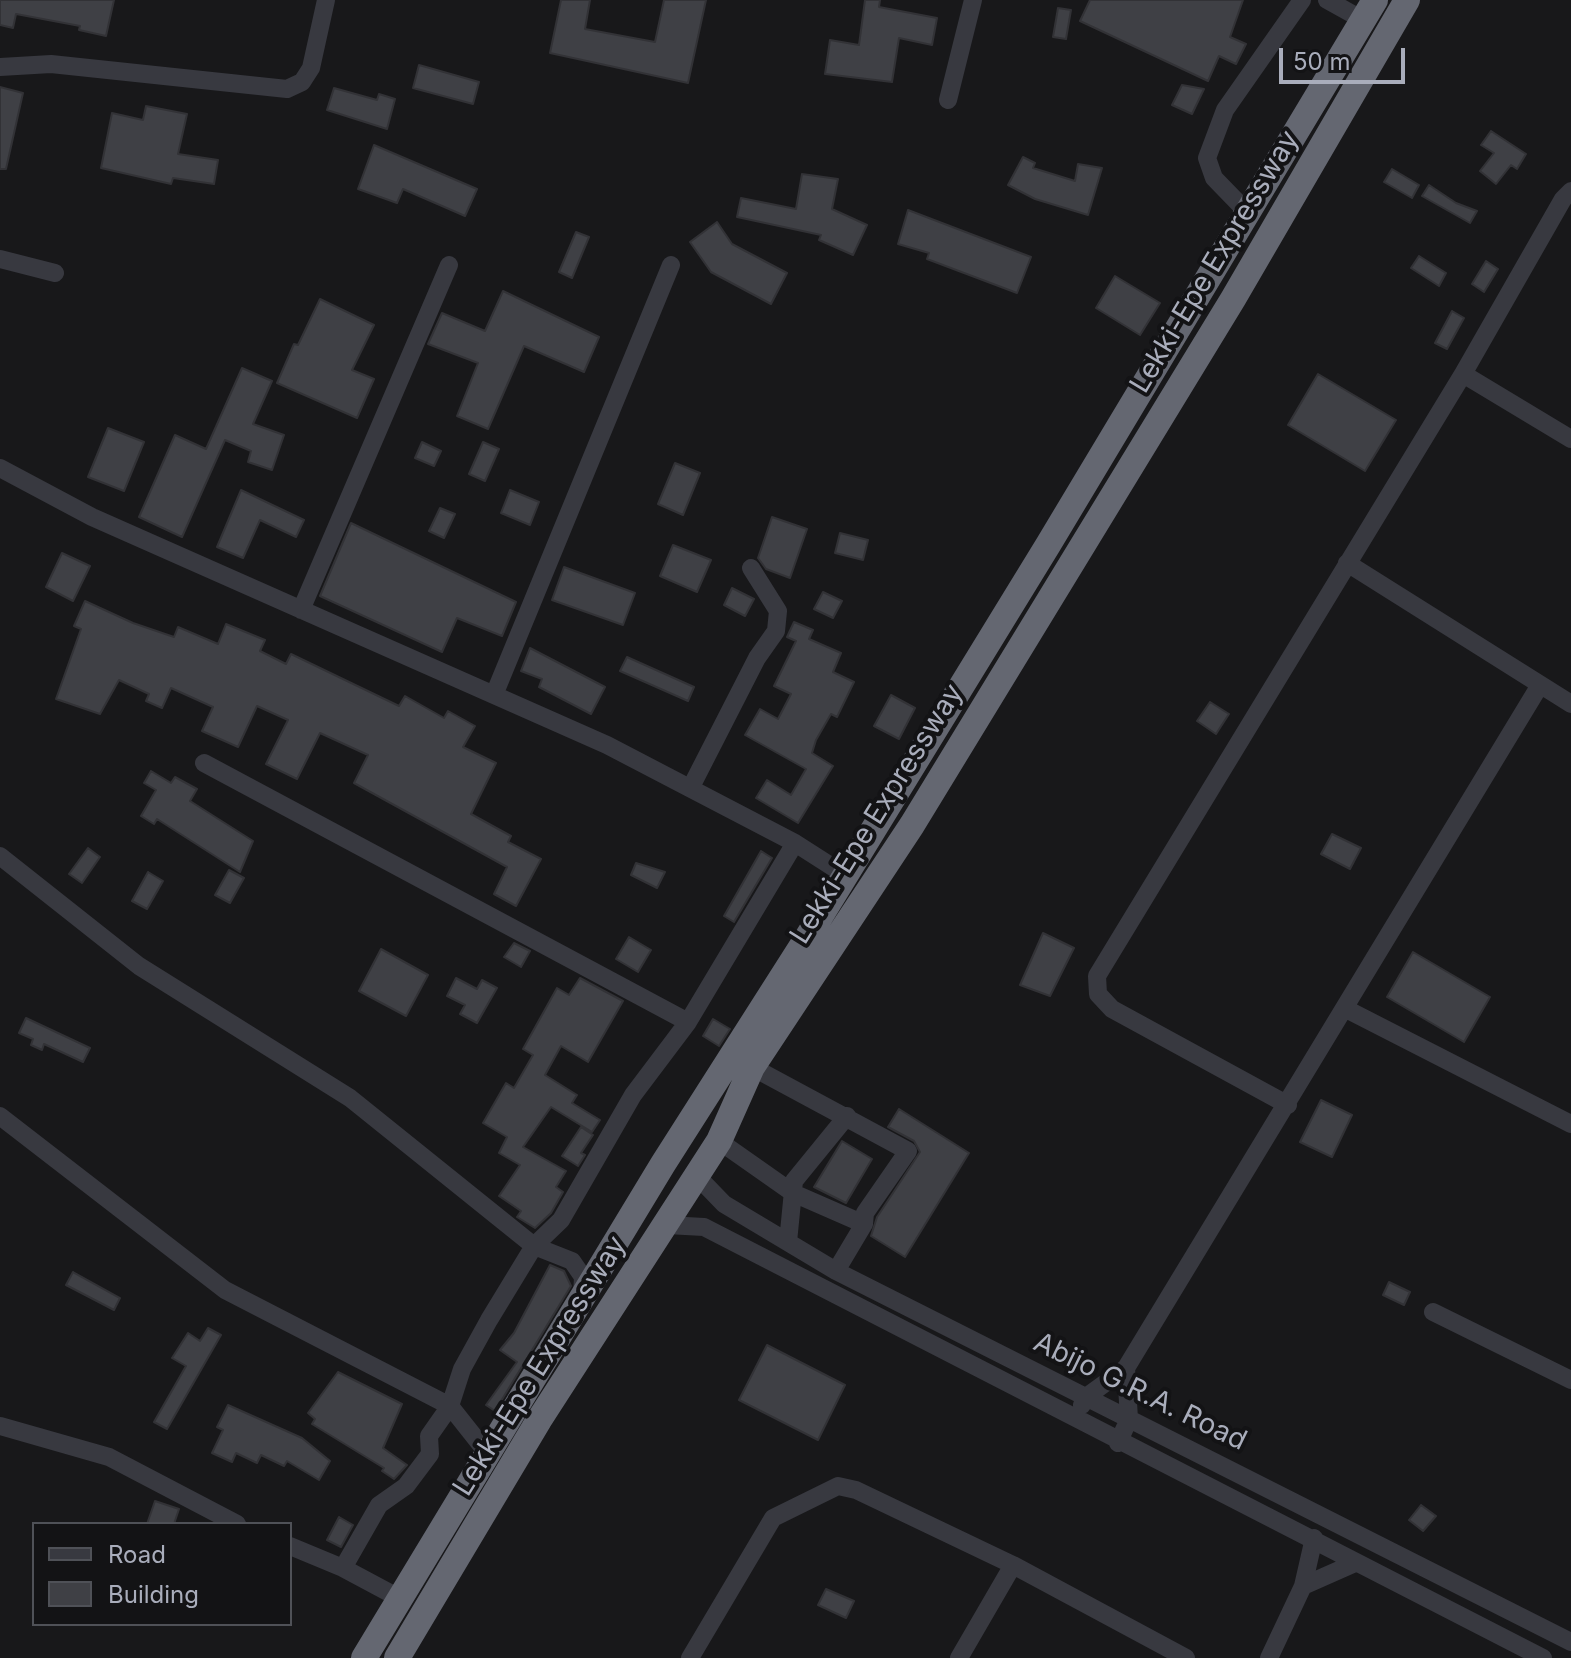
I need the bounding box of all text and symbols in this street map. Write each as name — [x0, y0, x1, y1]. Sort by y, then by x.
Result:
scale bar — [1283, 32, 1409, 82]
text: 50 m — [1293, 47, 1351, 76]
street label: Lekki-Epe Expressway — [1123, 125, 1307, 399]
street label: Lekki-Epe Expressway — [783, 678, 971, 950]
street label: Lekki-Epe Expressway — [446, 1230, 634, 1502]
street label: Abijo G.R.A. Road — [1028, 1326, 1252, 1458]
legend — [32, 1522, 292, 1626]
text: Road — [108, 1540, 166, 1569]
text: Building — [108, 1580, 199, 1609]

